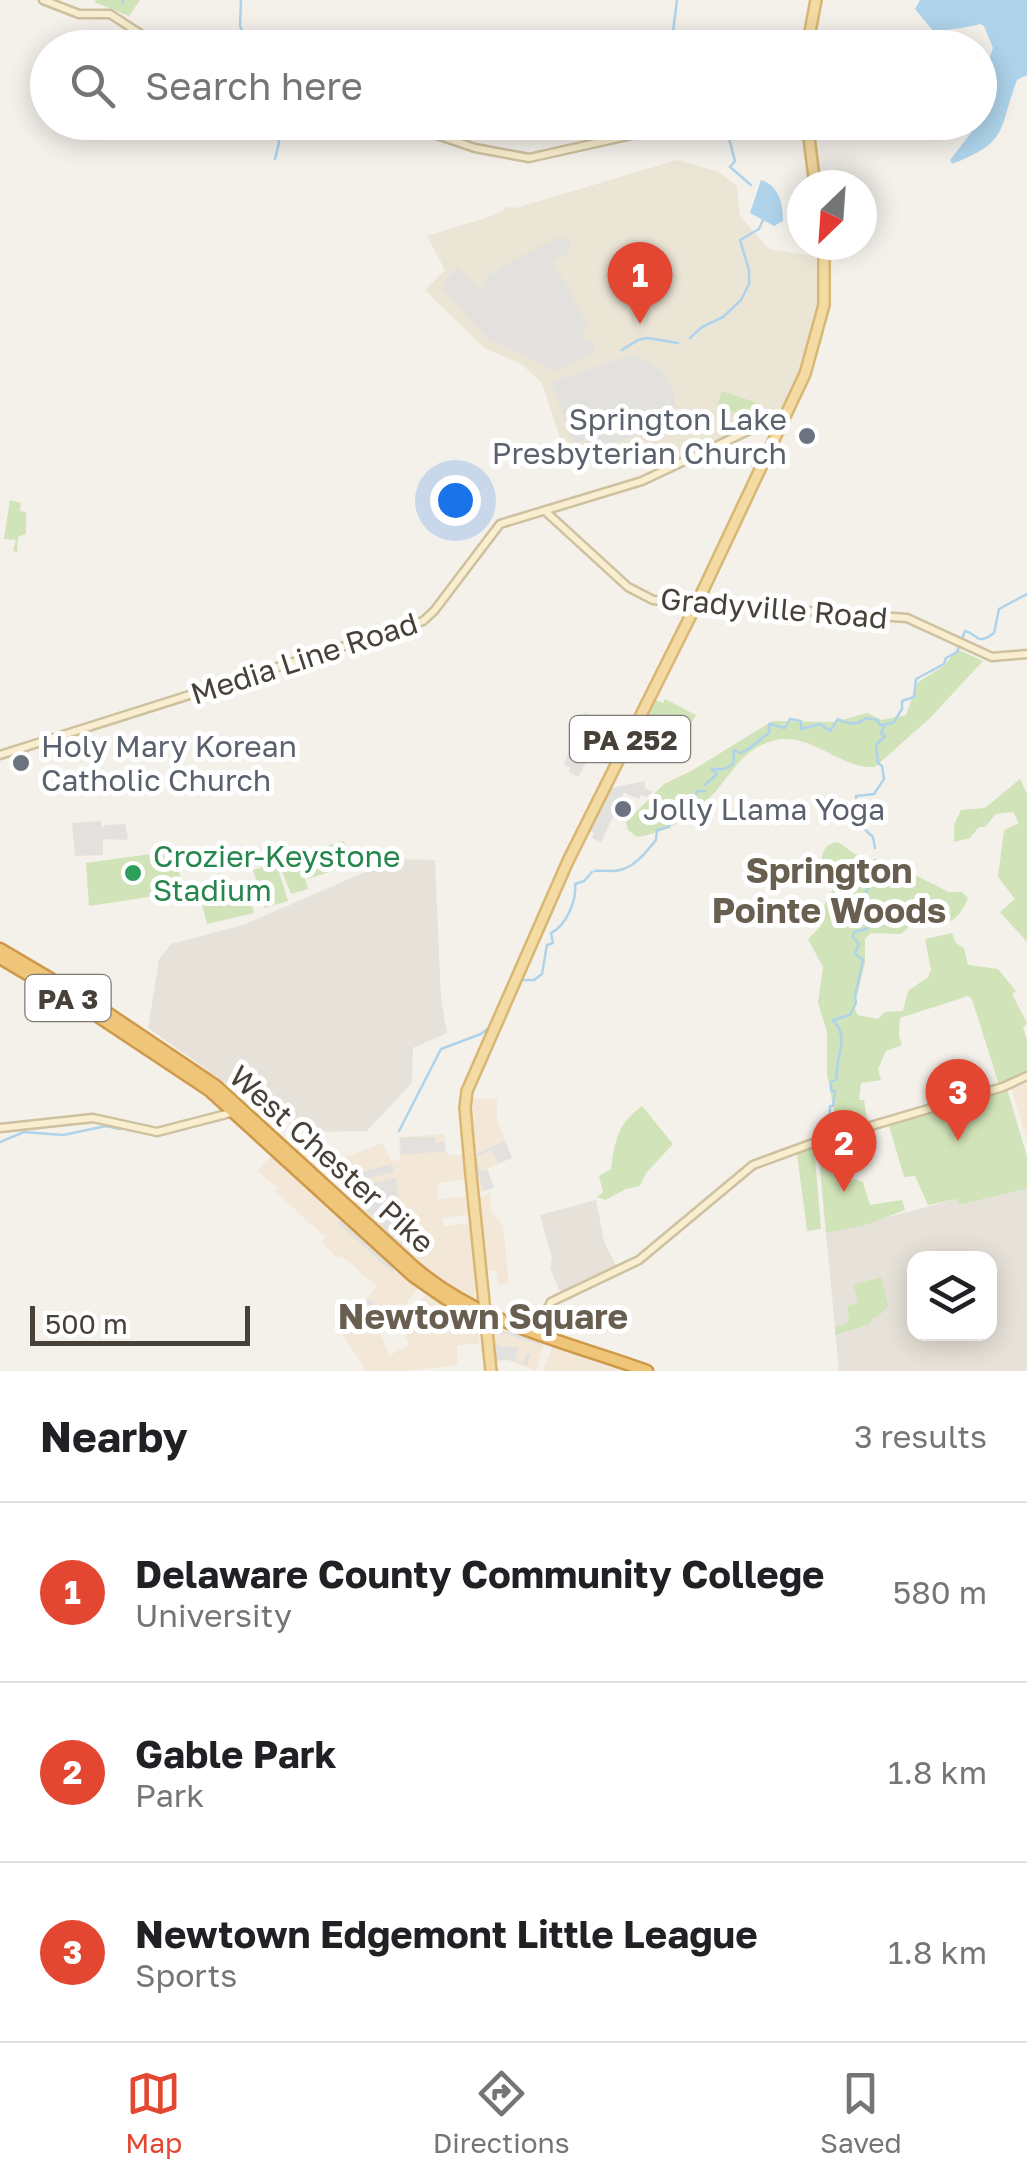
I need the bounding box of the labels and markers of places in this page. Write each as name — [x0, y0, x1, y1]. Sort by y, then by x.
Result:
pin: 1 — [608, 242, 672, 324]
place label: Springton Lake Presbyterian Church — [492, 401, 787, 471]
marker: Springton Lake Presbyterian Church — [796, 425, 818, 447]
place label: Holy Mary Korean Catholic Church — [41, 728, 297, 798]
marker: Holy Mary Korean Catholic Church — [10, 752, 32, 774]
place label: Jolly Llama Yoga — [643, 791, 885, 827]
marker: Jolly Llama Yoga — [612, 798, 634, 820]
place label: Crozier-Keystone Stadium — [153, 838, 400, 908]
marker: Crozier-Keystone Stadium — [122, 862, 144, 884]
pin: 3 — [926, 1058, 990, 1141]
pin: 2 — [812, 1110, 876, 1192]

